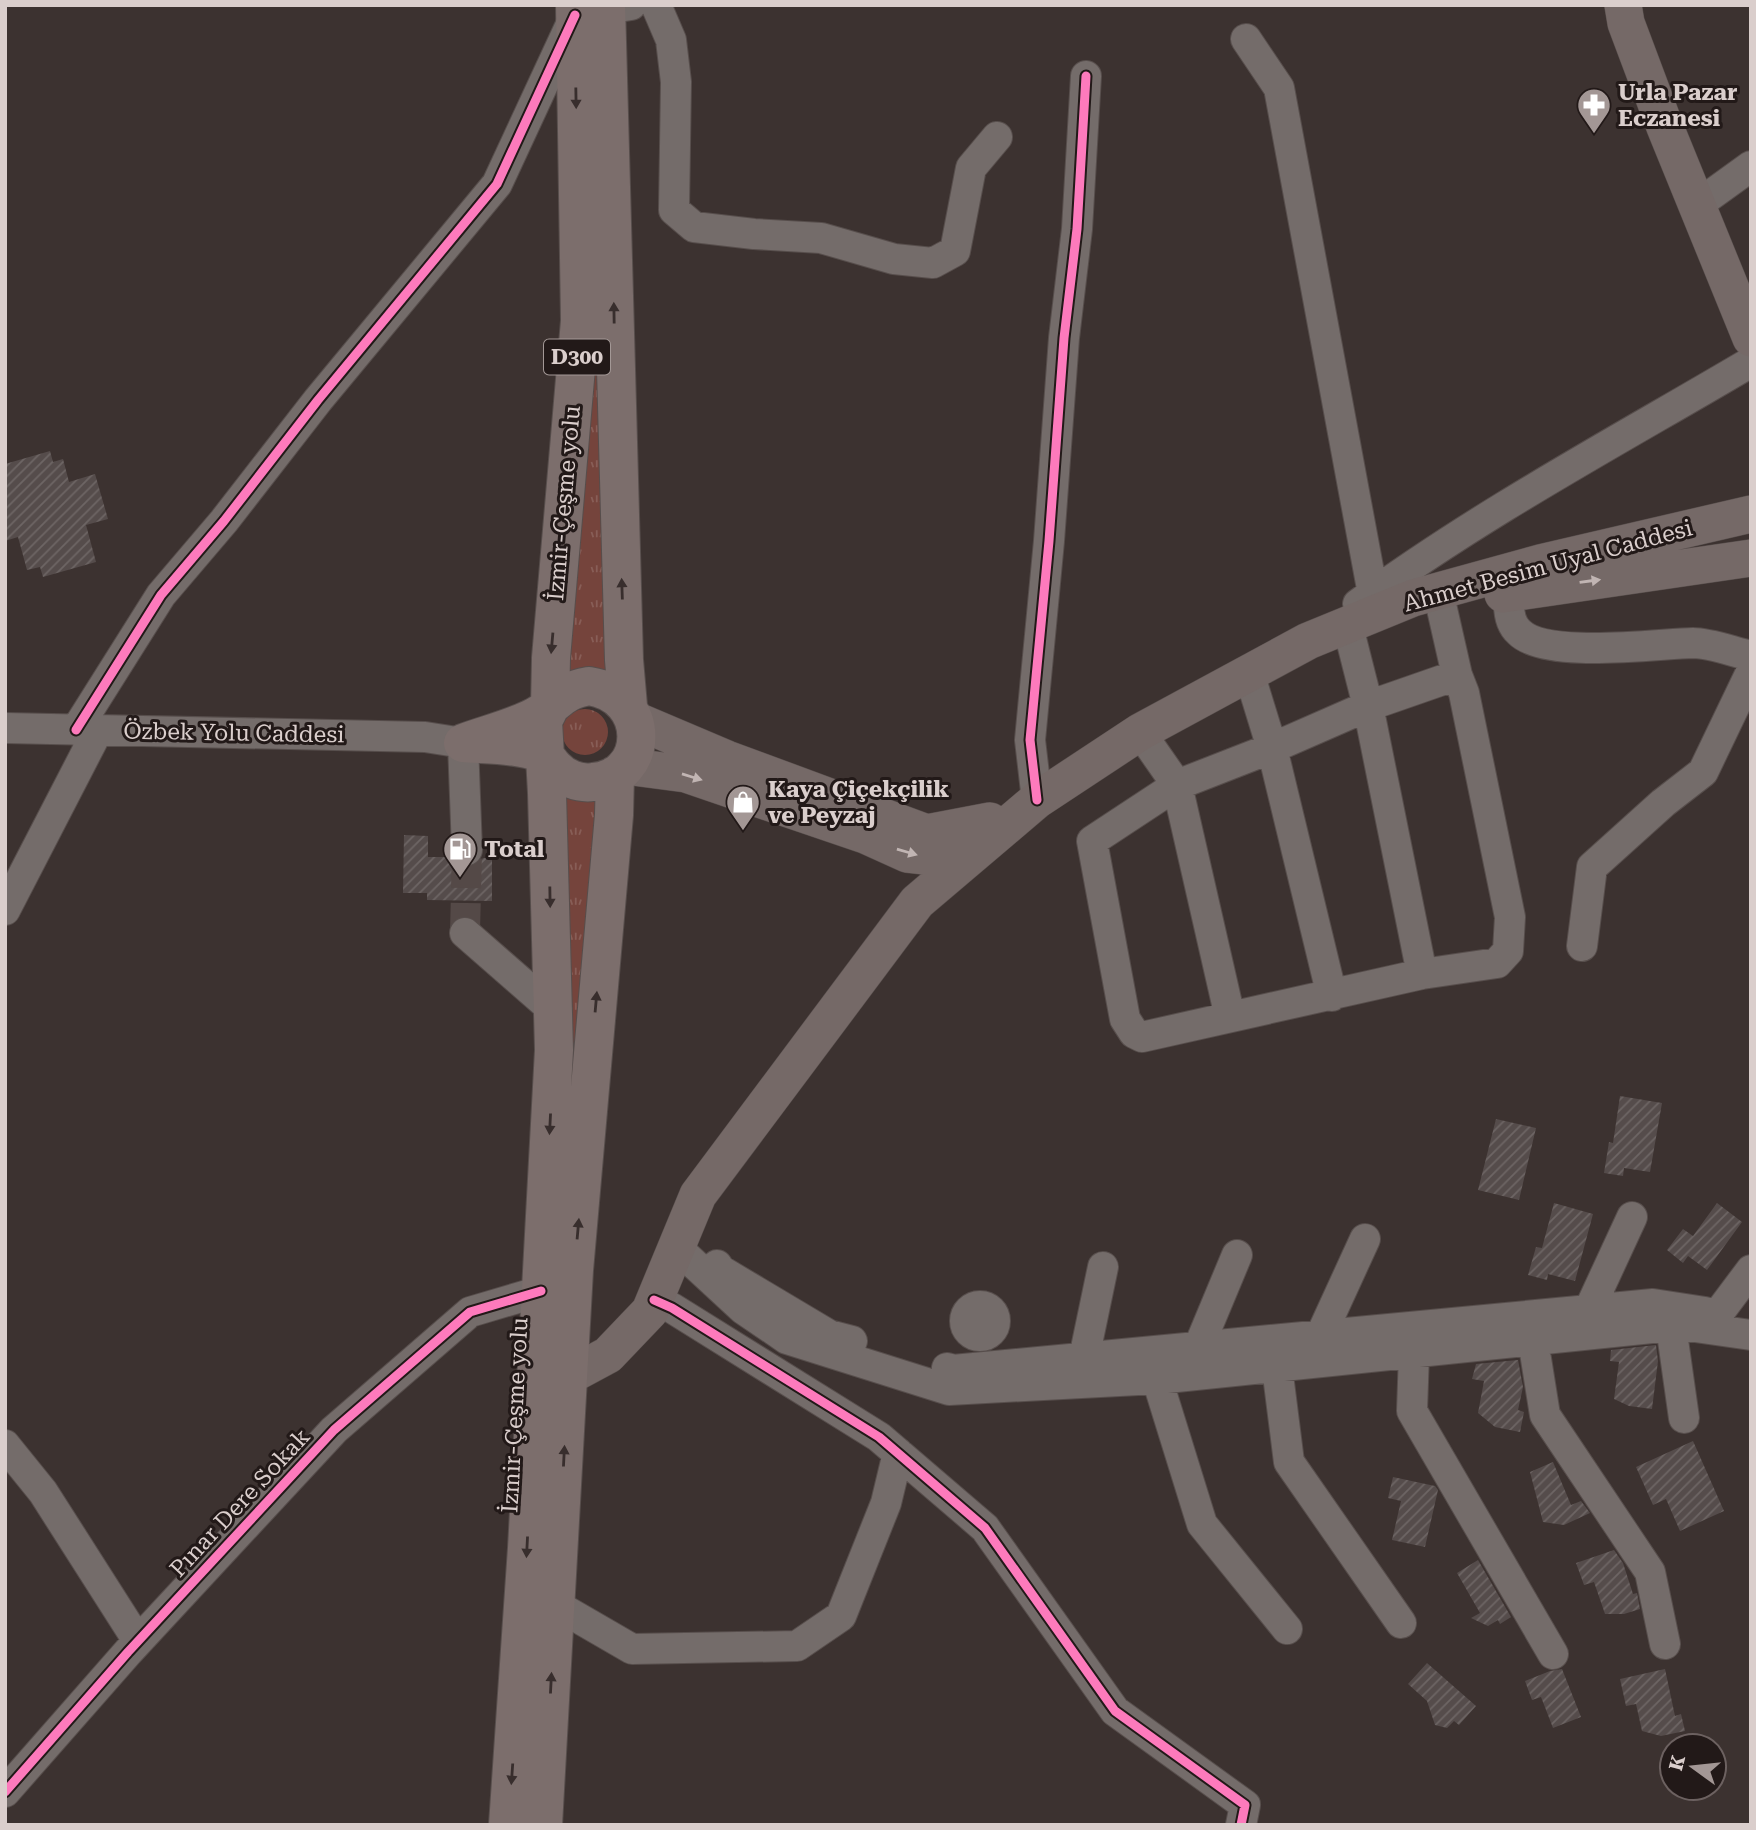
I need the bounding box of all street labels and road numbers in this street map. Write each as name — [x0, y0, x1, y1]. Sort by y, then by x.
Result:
road number: D300 — [544, 340, 610, 374]
street label: İzmir-Çeşme yolu — [542, 404, 586, 602]
street label: Ahmet Besim Uyal Caddesi — [1401, 514, 1695, 618]
street label: Özbek Yolu Caddesi — [123, 718, 345, 748]
street label: İzmir-Çeşme yolu — [496, 1316, 534, 1514]
street label: Pınar Dere Sokak — [164, 1423, 316, 1583]

